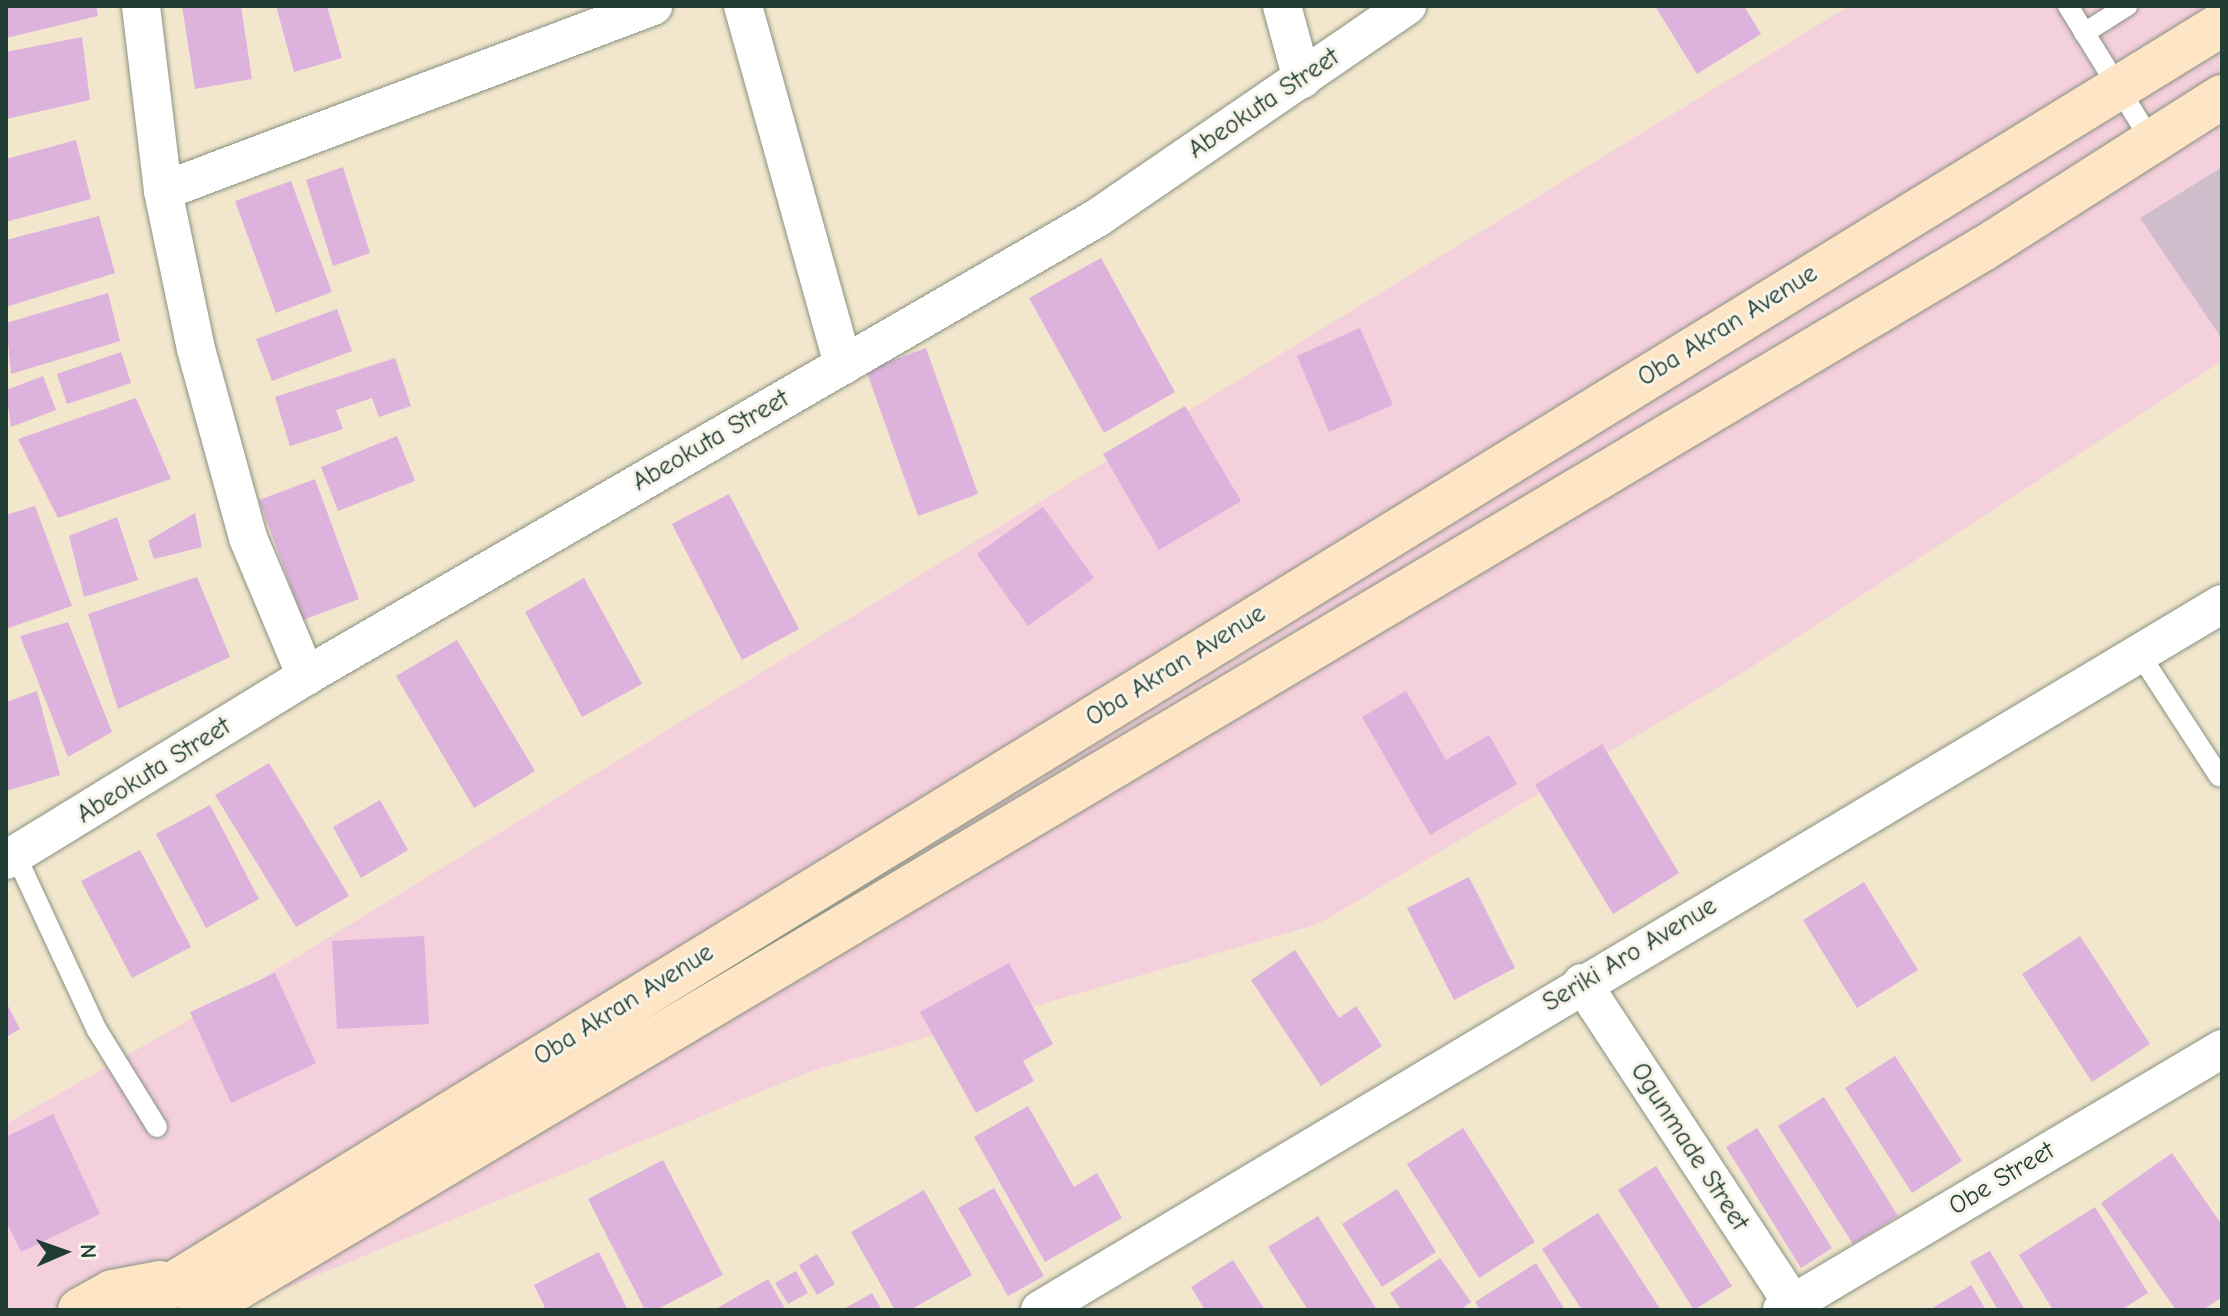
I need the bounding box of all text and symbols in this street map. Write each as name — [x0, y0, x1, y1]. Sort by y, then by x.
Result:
street label: Abeokuta Street — [1183, 42, 1345, 166]
street label: Oba Akran Avenue — [1632, 258, 1824, 394]
street label: Abeokuta Street — [627, 384, 795, 498]
street label: Oba Akran Avenue — [1080, 598, 1272, 734]
street label: Abeokuta Street — [71, 711, 237, 831]
street label: Seriki Aro Avenue — [1537, 891, 1723, 1019]
street label: Oba Akran Avenue — [528, 937, 720, 1073]
street label: Ogunmade Street — [1623, 1057, 1755, 1237]
street label: Obe Street — [1944, 1135, 2060, 1223]
north arrow — [24, 1212, 104, 1292]
text: N — [75, 1244, 101, 1259]

